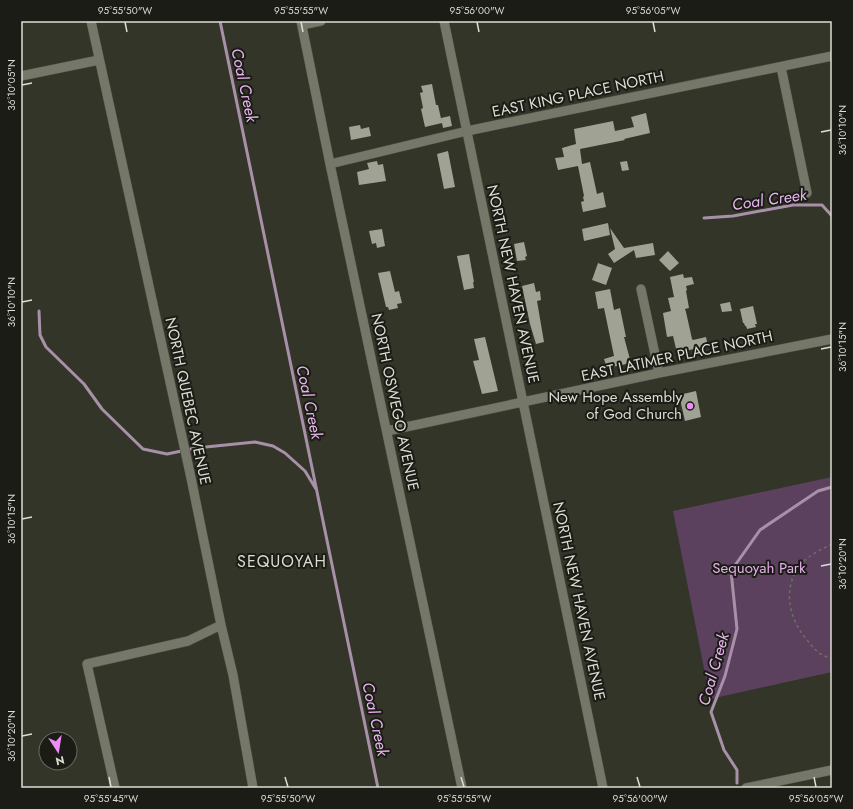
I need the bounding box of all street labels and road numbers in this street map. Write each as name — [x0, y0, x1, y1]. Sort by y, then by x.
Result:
street label: EAST KING PLACE NORTH — [490, 65, 666, 123]
street label: NORTH NEW HAVEN AVENUE — [481, 183, 545, 385]
street label: NORTH OSWEGO AVENUE — [365, 311, 425, 493]
street label: NORTH QUEBEC AVENUE — [159, 315, 217, 487]
street label: EAST LATIMER PLACE NORTH — [579, 325, 775, 387]
street label: NORTH NEW HAVEN AVENUE — [547, 500, 611, 702]

